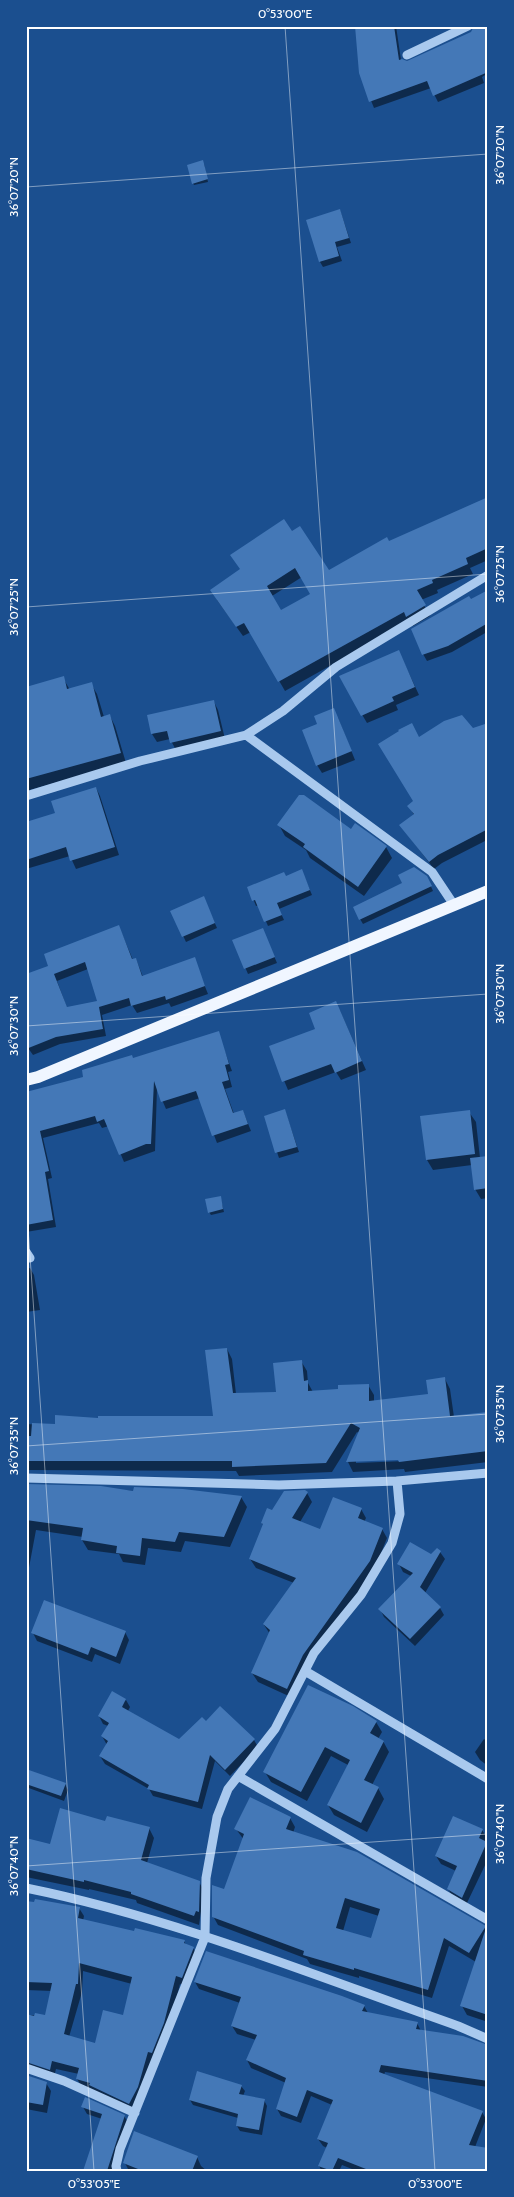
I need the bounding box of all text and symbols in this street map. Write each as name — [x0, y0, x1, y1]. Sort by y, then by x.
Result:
text: 0°53'00"E — [258, 6, 312, 21]
text: 36°07'20"N — [492, 125, 507, 185]
text: 36°07'20"N — [6, 157, 21, 217]
text: 36°07'25"N — [492, 545, 507, 603]
text: 36°07'25"N — [6, 578, 21, 636]
text: 36°07'30"N — [492, 964, 507, 1024]
text: 36°07'30"N — [6, 996, 21, 1056]
text: 36°07'35"N — [492, 1385, 507, 1443]
text: 36°07'35"N — [6, 1417, 21, 1475]
text: 36°07'40"N — [492, 1804, 507, 1864]
text: 36°07'40"N — [6, 1836, 21, 1896]
text: 0°53'05"E — [68, 2176, 120, 2191]
text: 0°53'00"E — [408, 2176, 462, 2191]

